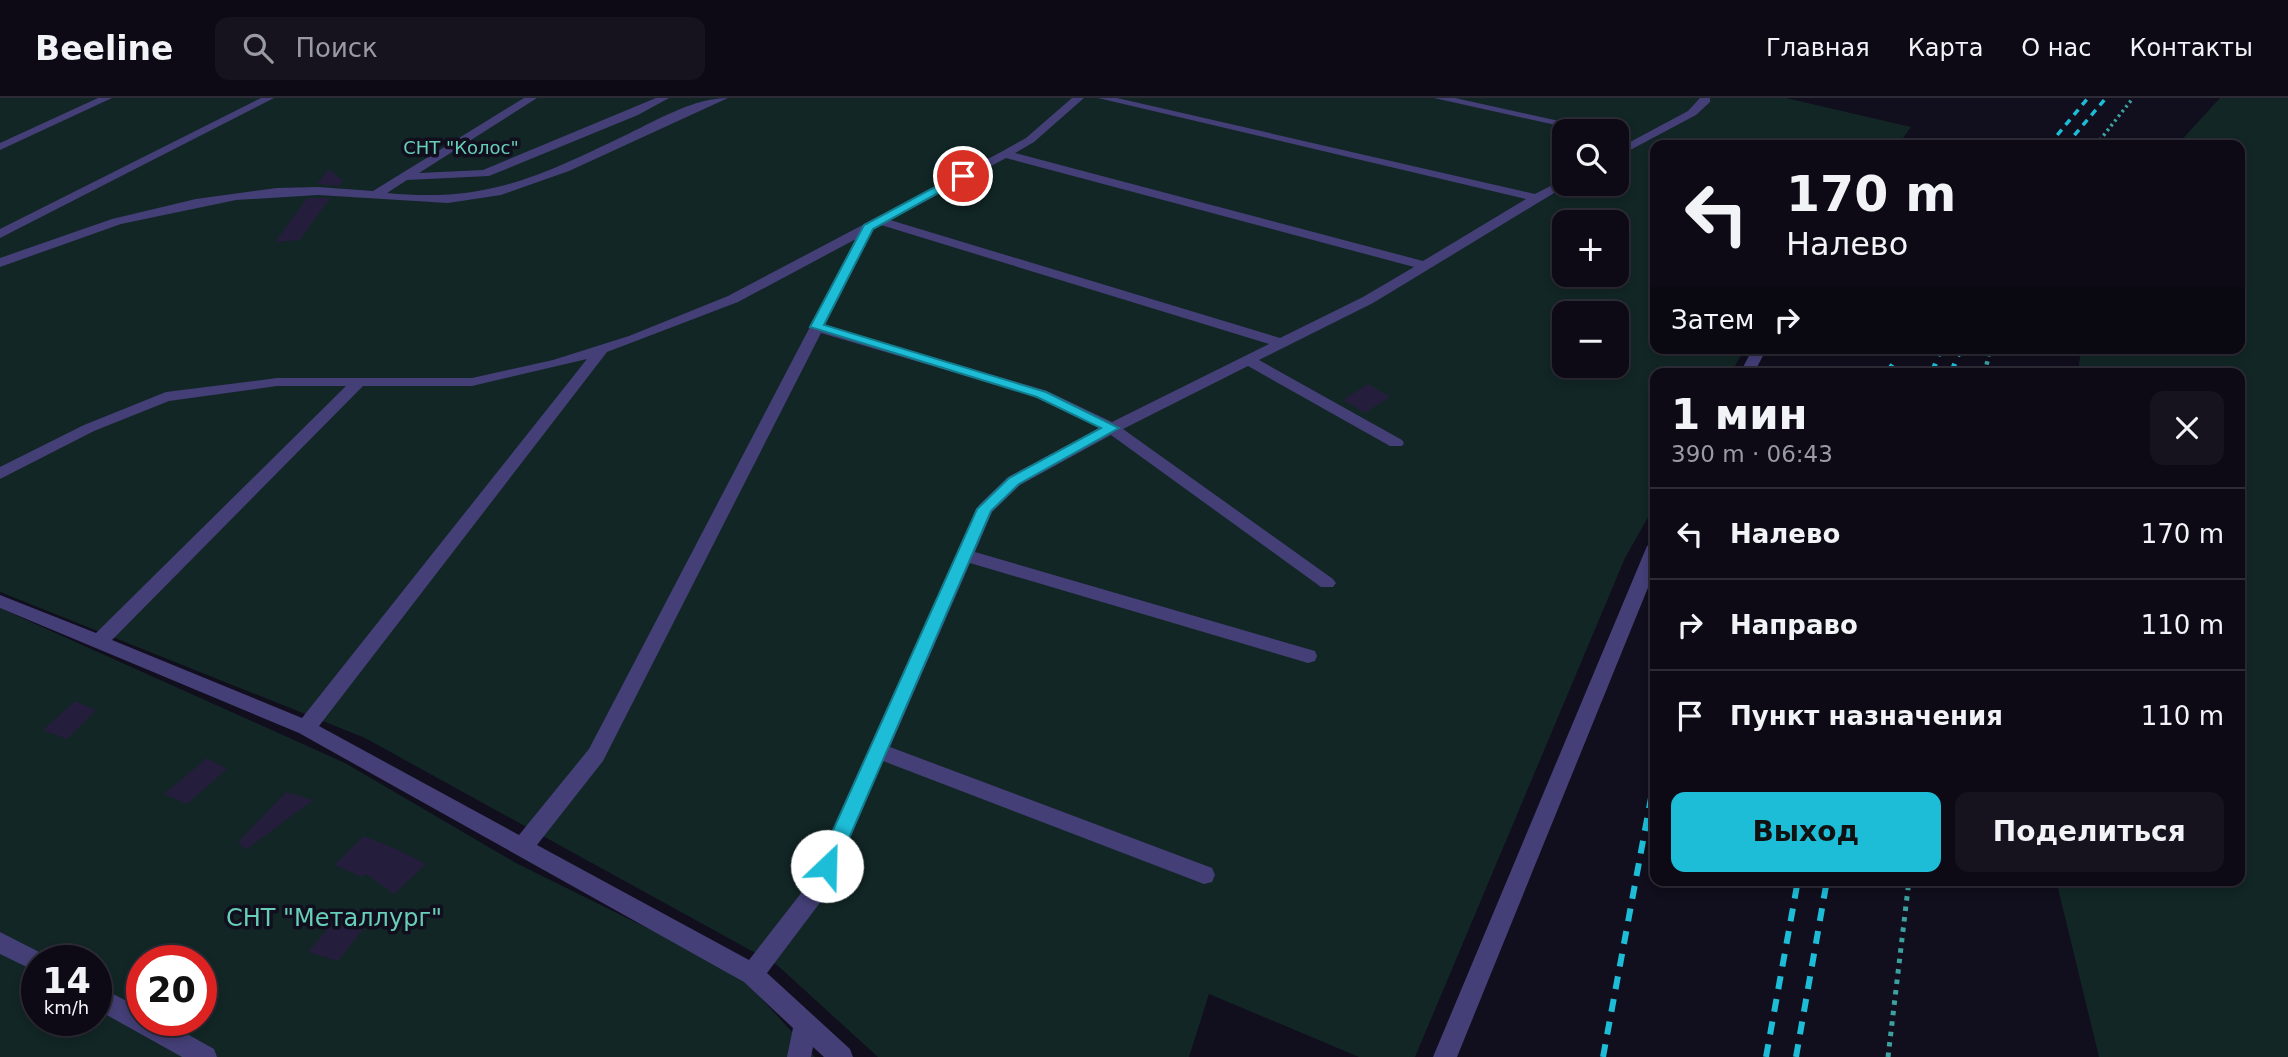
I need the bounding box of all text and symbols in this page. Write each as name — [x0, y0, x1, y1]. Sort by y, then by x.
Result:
search box — [215, 17, 705, 80]
text: Beeline — [35, 29, 173, 68]
icon: search — [239, 29, 277, 67]
text: Поиск — [295, 33, 378, 63]
text: Главная — [1766, 34, 1870, 62]
text: Карта — [1908, 34, 1983, 62]
text: О нас — [2021, 34, 2091, 62]
text: Контакты — [2129, 34, 2253, 62]
map controls — [1552, 119, 1629, 378]
button: search — [1552, 119, 1629, 196]
park label: СНТ "Колос" — [403, 137, 519, 158]
pin — [933, 146, 993, 206]
icon: arrive — [944, 157, 982, 195]
text: 170 m — [1786, 166, 1956, 223]
icon: left — [1671, 168, 1762, 259]
button: + — [1552, 210, 1629, 287]
text: Налево — [1786, 225, 1908, 263]
button: − — [1552, 301, 1629, 378]
icon: right — [1768, 301, 1806, 339]
text: Затем — [1671, 305, 1754, 335]
text: 1 мин — [1671, 390, 1808, 439]
button: close — [2150, 391, 2224, 465]
text: 390 m · 06:43 — [1671, 441, 1833, 467]
icon: left — [1671, 515, 1709, 553]
text: Налево — [1730, 519, 1840, 549]
text: 170 m — [2141, 519, 2224, 549]
icon: right — [1671, 606, 1709, 644]
text: Направо — [1730, 610, 1858, 640]
text: 110 m — [2141, 610, 2224, 640]
icon: arrive — [1671, 697, 1709, 735]
text: Пункт назначения — [1730, 701, 2003, 731]
text: 110 m — [2141, 701, 2224, 731]
button: Выход — [1671, 792, 1941, 872]
button: Поделиться — [1955, 792, 2224, 872]
position arrow — [790, 829, 864, 903]
park label: СНТ "Металлург" — [226, 904, 442, 932]
speed limit sign: 20 — [126, 945, 217, 1036]
text: 14 — [42, 961, 91, 1001]
text: km/h — [44, 997, 89, 1018]

